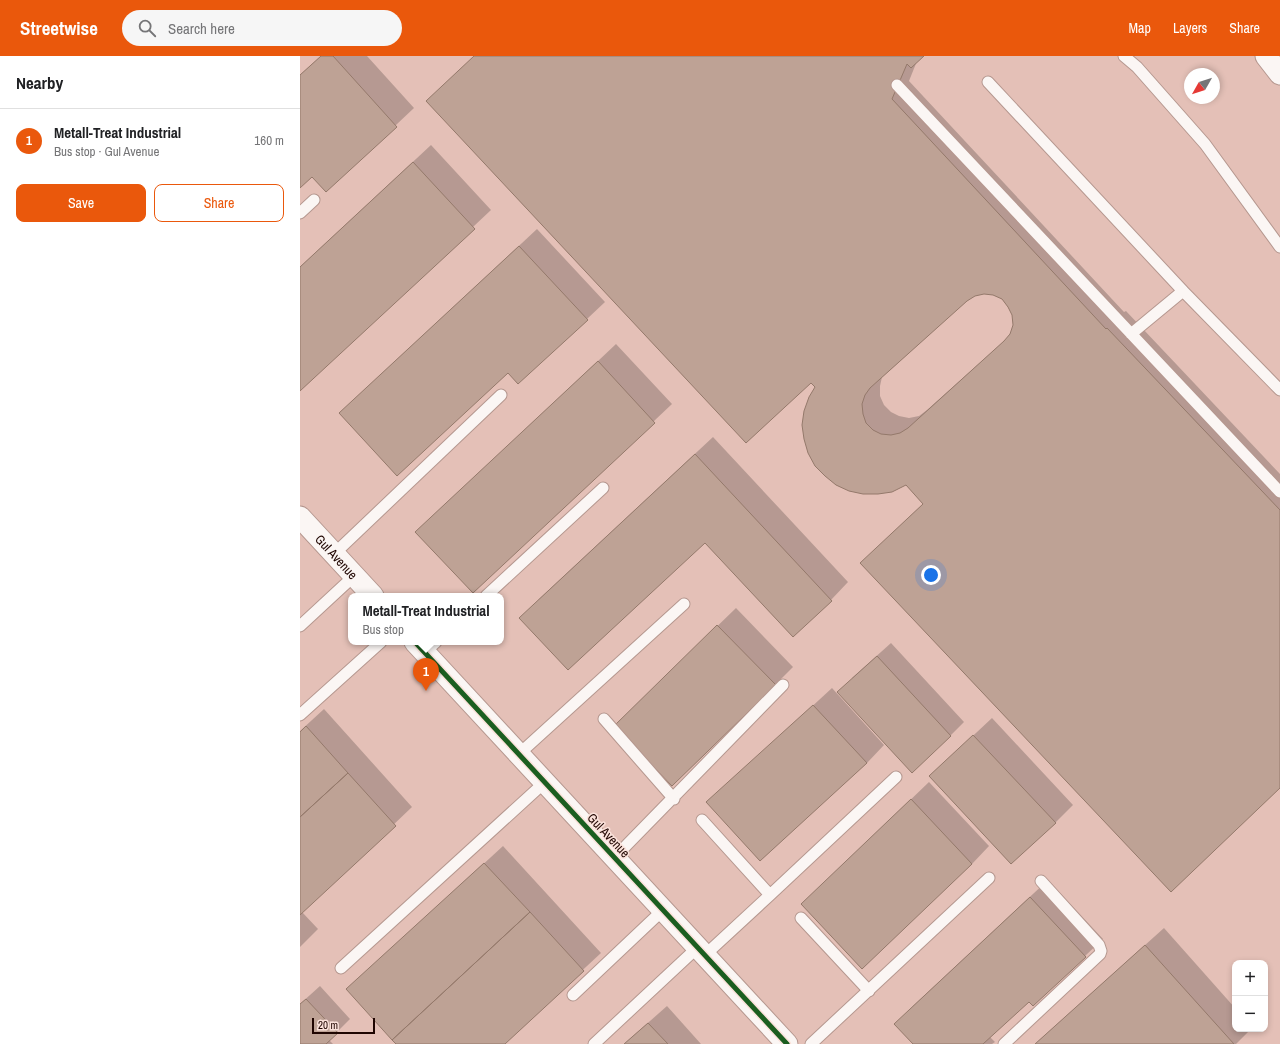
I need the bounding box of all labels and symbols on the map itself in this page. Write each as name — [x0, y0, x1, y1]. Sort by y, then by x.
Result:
north arrow — [1184, 68, 1220, 104]
street label: Gul Avenue — [311, 531, 361, 583]
your location — [921, 565, 941, 585]
pin: 1 — [413, 658, 439, 691]
street label: Gul Avenue — [584, 809, 634, 861]
scale bar — [312, 1016, 375, 1035]

